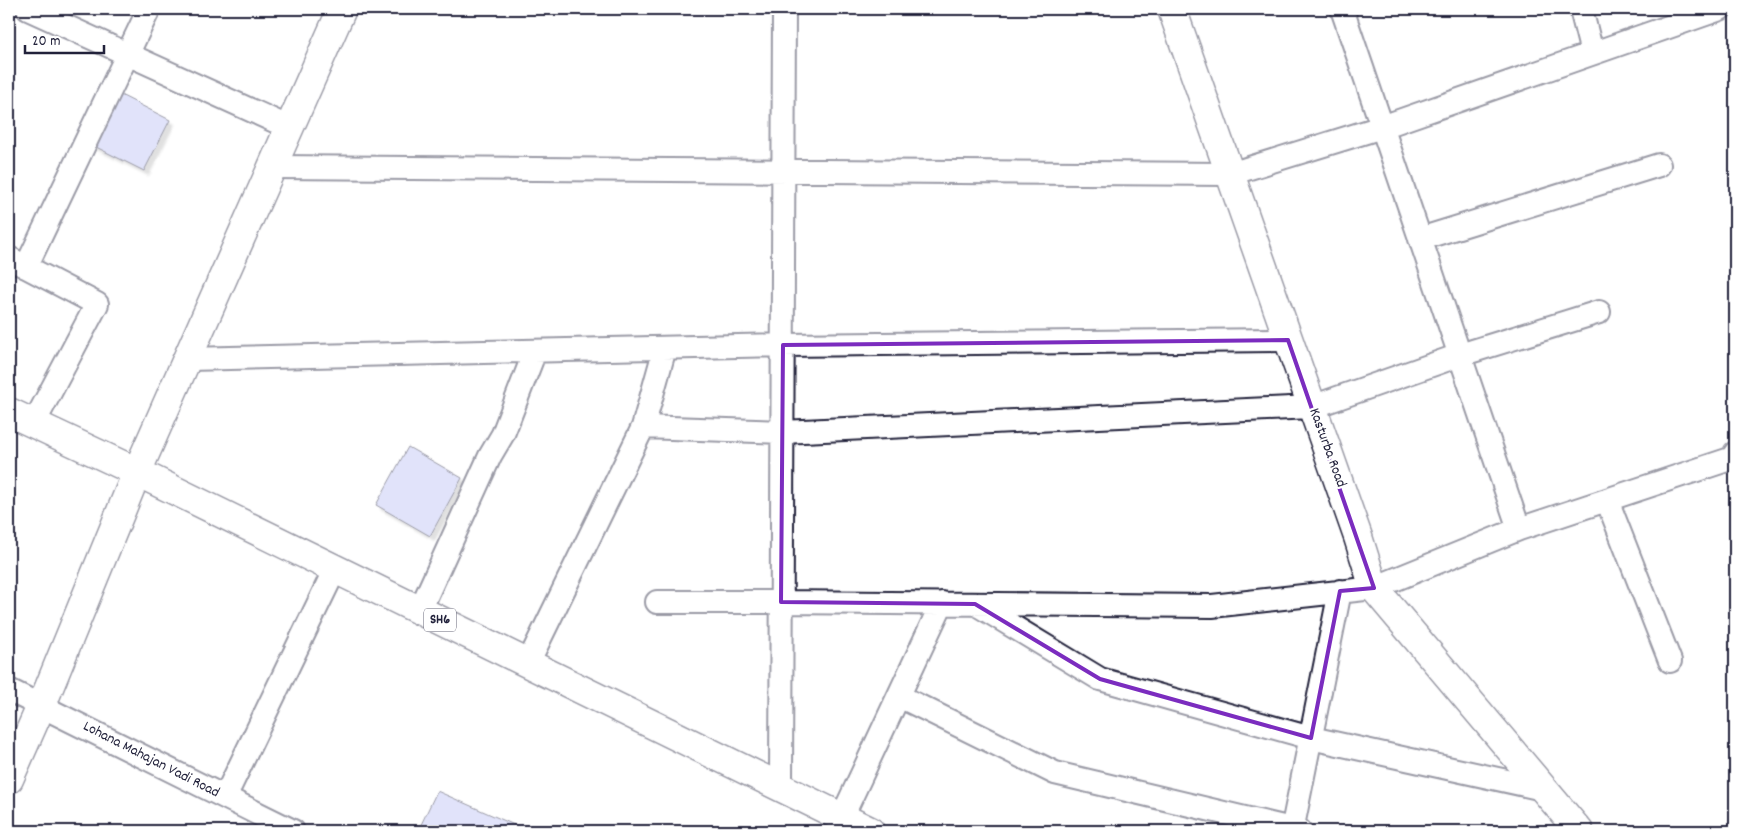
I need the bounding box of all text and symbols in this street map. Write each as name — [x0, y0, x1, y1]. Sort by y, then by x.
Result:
scale bar — [25, 22, 104, 54]
text: 20 m — [32, 31, 60, 53]
street label: Kasturba Road — [1302, 405, 1352, 491]
road number: SH6 — [424, 608, 456, 632]
street label: Lohana Mahajan Vadi Road — [79, 716, 223, 804]

